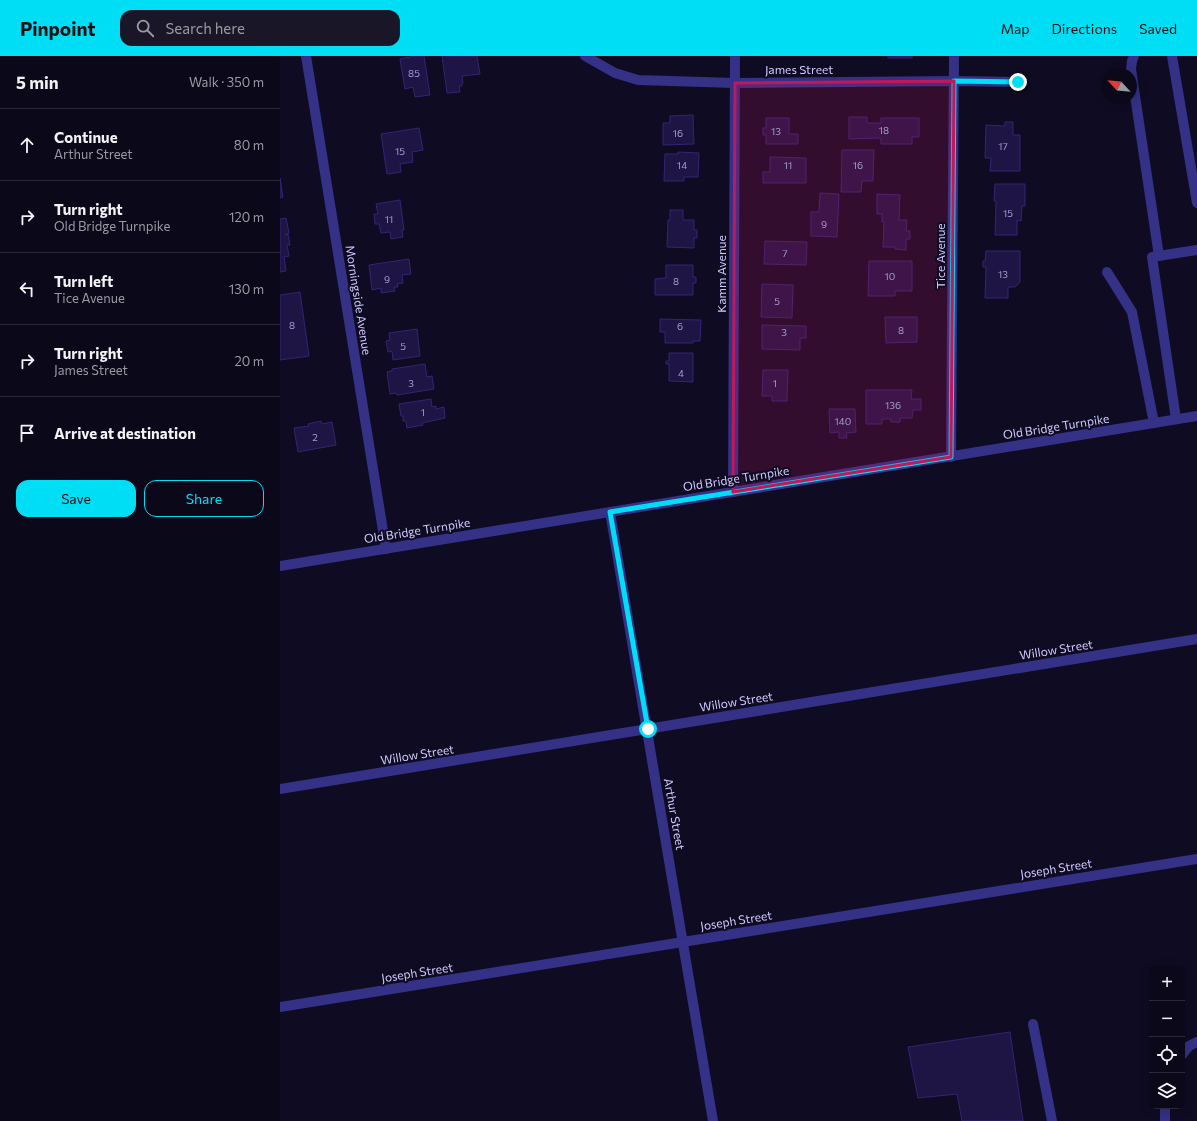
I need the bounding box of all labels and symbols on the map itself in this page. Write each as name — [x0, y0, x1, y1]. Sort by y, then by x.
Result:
street label: James Street — [765, 62, 833, 77]
house number: 85 — [408, 67, 420, 79]
north arrow — [1101, 68, 1137, 104]
route end — [1009, 73, 1027, 91]
house number: 18 — [879, 124, 889, 136]
house number: 13 — [771, 125, 781, 137]
house number: 16 — [673, 127, 683, 139]
house number: 17 — [998, 140, 1008, 152]
house number: 15 — [395, 145, 405, 157]
house number: 14 — [677, 159, 687, 171]
house number: 11 — [784, 159, 792, 171]
house number: 16 — [853, 159, 863, 171]
house number: 15 — [1003, 207, 1013, 219]
house number: 11 — [385, 213, 393, 225]
house number: 9 — [821, 218, 827, 230]
street label: Tice Avenue — [933, 223, 947, 289]
street label: Kamm Avenue — [714, 235, 728, 313]
street label: Morningside Avenue — [343, 244, 375, 356]
house number: 7 — [782, 247, 788, 259]
house number: 13 — [998, 268, 1008, 280]
house number: 10 — [885, 270, 895, 282]
house number: 9 — [384, 273, 390, 285]
house number: 8 — [673, 275, 679, 287]
house number: 5 — [774, 295, 780, 307]
house number: 8 — [289, 319, 295, 331]
house number: 6 — [677, 320, 683, 332]
house number: 8 — [898, 324, 904, 336]
house number: 3 — [781, 326, 787, 338]
house number: 5 — [400, 340, 406, 352]
house number: 4 — [678, 367, 684, 379]
house number: 3 — [408, 377, 414, 389]
house number: 1 — [773, 377, 777, 389]
house number: 136 — [885, 399, 901, 411]
house number: 1 — [421, 406, 425, 418]
street label: Old Bridge Turnpike — [1002, 411, 1110, 441]
house number: 140 — [835, 415, 851, 427]
house number: 2 — [312, 431, 318, 443]
street label: Old Bridge Turnpike — [682, 463, 790, 493]
street label: Old Bridge Turnpike — [363, 515, 471, 545]
street label: Willow Street — [1018, 636, 1094, 662]
street label: Willow Street — [698, 688, 774, 714]
route start — [639, 720, 657, 738]
street label: Willow Street — [379, 741, 455, 767]
street label: Arthur Street — [662, 777, 688, 851]
street label: Joseph Street — [1019, 855, 1093, 882]
street label: Joseph Street — [699, 907, 773, 934]
street label: Joseph Street — [380, 959, 454, 986]

